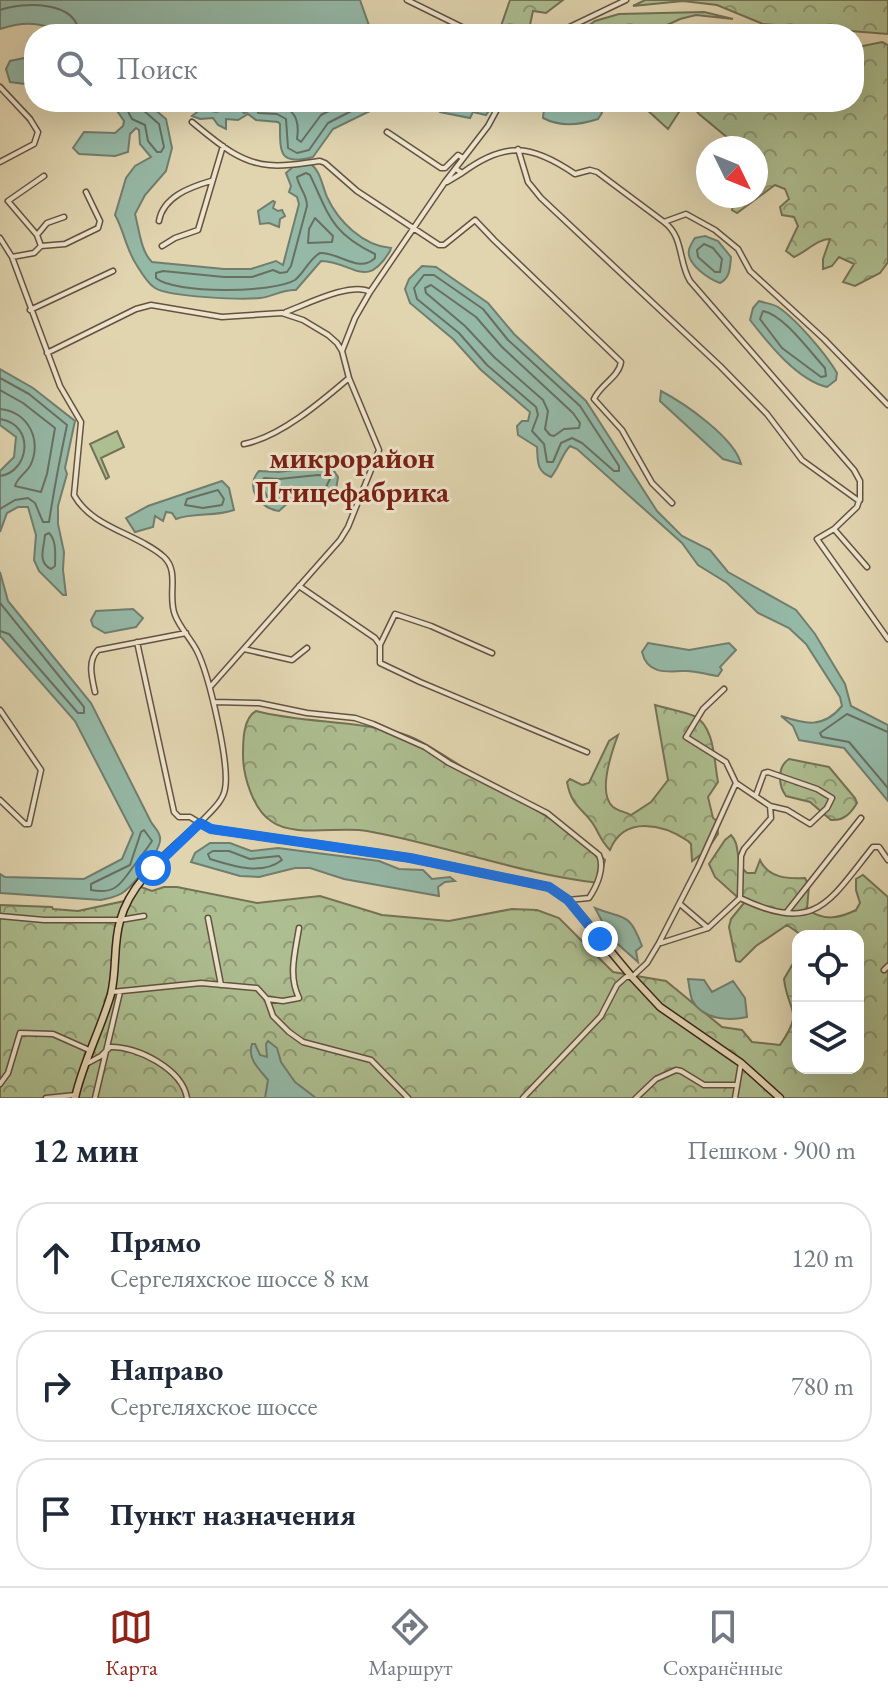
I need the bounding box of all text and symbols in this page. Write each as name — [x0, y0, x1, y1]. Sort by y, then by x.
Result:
search box — [24, 24, 864, 112]
icon: search — [52, 46, 96, 90]
text: Поиск — [116, 49, 198, 88]
north arrow — [696, 136, 768, 208]
district label: микрорайон Птицефабрика — [255, 438, 450, 511]
route start — [135, 850, 171, 886]
route end — [582, 921, 618, 957]
map controls — [792, 930, 864, 1074]
button: locate — [792, 930, 864, 1002]
button: layers — [792, 1002, 864, 1074]
text: 12 мин — [32, 1128, 139, 1172]
text: Пешком · 900 m — [687, 1133, 856, 1167]
text: Прямо — [110, 1222, 201, 1261]
icon: ahead — [34, 1236, 78, 1280]
text: 120 m — [791, 1241, 854, 1275]
text: Сергеляхское шоссе 8 км — [110, 1261, 369, 1295]
text: Направо — [110, 1350, 223, 1389]
icon: right — [34, 1364, 78, 1408]
text: 780 m — [791, 1369, 854, 1403]
text: Сергеляхское шоссе — [110, 1389, 318, 1423]
icon: arrive — [34, 1492, 78, 1536]
text: Пункт назначения — [110, 1495, 356, 1534]
tab: Карта — [105, 1605, 158, 1682]
tab: Маршрут — [368, 1605, 452, 1682]
tab: Сохранённые — [663, 1605, 783, 1682]

